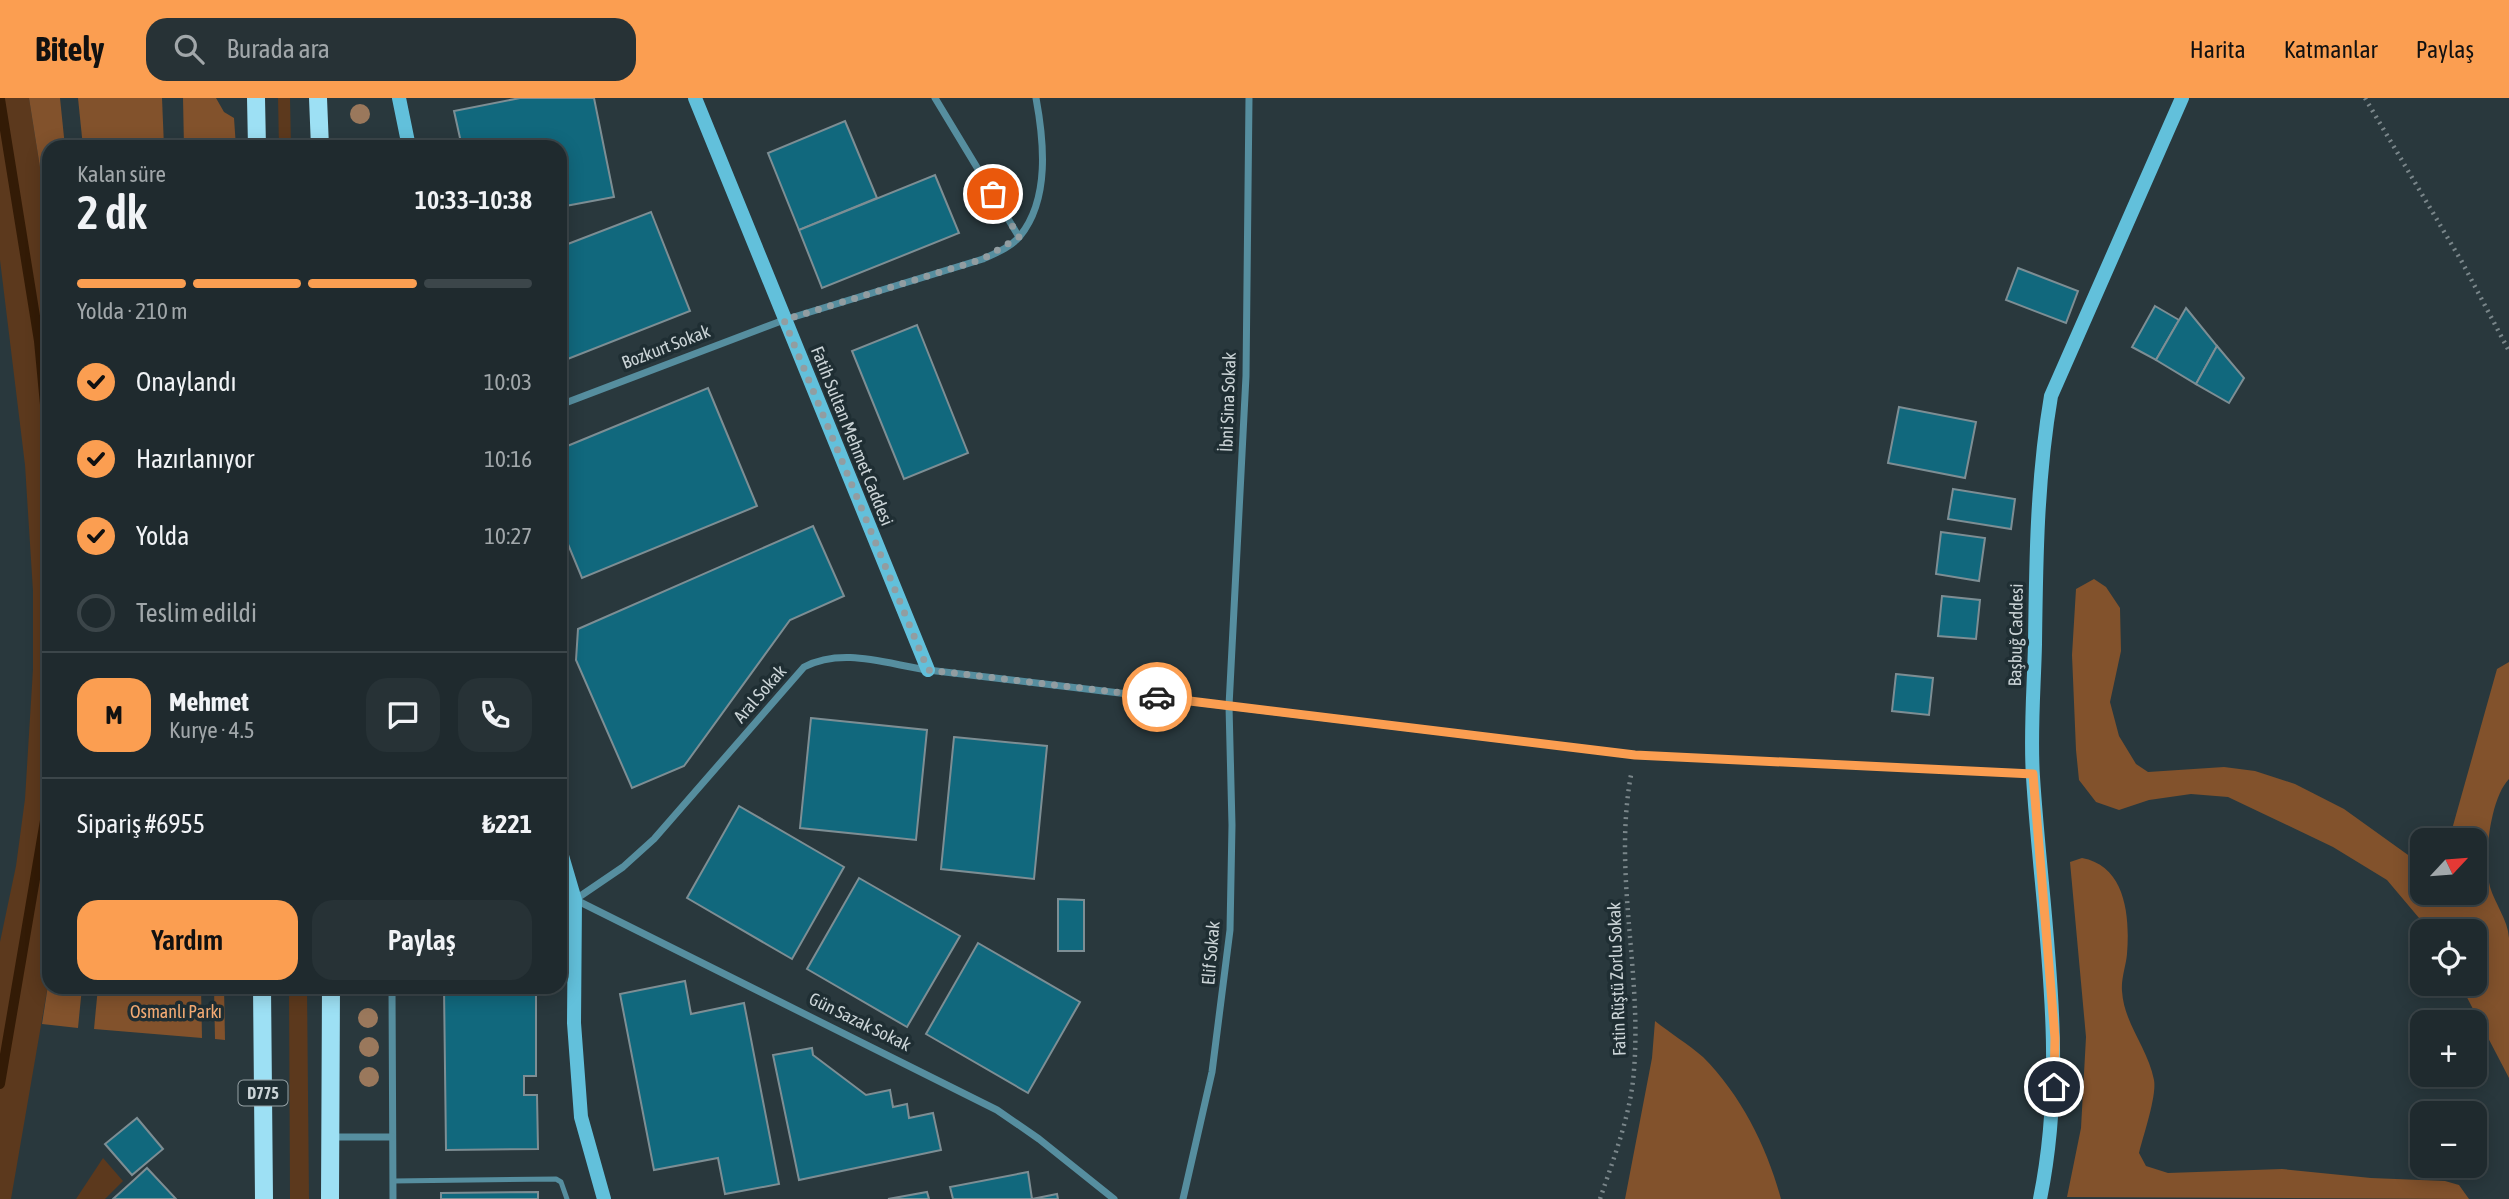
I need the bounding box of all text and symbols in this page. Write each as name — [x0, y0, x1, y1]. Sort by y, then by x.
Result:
search box — [146, 18, 636, 81]
text: Bitely — [35, 30, 104, 68]
icon: search — [170, 30, 208, 68]
text: Burada ara — [226, 34, 330, 64]
text: Harita — [2190, 36, 2246, 63]
text: Katmanlar — [2284, 36, 2378, 63]
text: Paylaş — [2416, 36, 2474, 63]
text: Kalan süre — [77, 161, 166, 187]
pin — [963, 164, 1023, 224]
icon: bag — [974, 175, 1012, 213]
text: 10:33–10:38 — [415, 185, 532, 215]
text: 2 dk — [77, 186, 147, 239]
text: Yolda · 210 m — [77, 298, 188, 324]
street label: Bozkurt Sokak — [619, 320, 713, 373]
street label: Fatih Sultan Mehmet Caddesi — [807, 343, 898, 529]
street label: İbni Sina Sokak — [1215, 352, 1240, 452]
icon: check — [77, 363, 115, 401]
text: Onaylandı — [136, 367, 237, 397]
text: 10:03 — [484, 369, 532, 395]
icon: check — [77, 440, 115, 478]
text: Hazırlanıyor — [136, 444, 254, 474]
text: 10:16 — [484, 446, 532, 472]
icon: check — [77, 517, 115, 555]
text: Yolda — [136, 521, 189, 551]
text: 10:27 — [484, 523, 532, 549]
street label: Başbuğ Caddesi — [2004, 583, 2027, 687]
text: Teslim edildi — [136, 598, 257, 628]
street label: Aral Sokak — [729, 660, 790, 727]
courier — [1122, 662, 1192, 732]
button: chat — [366, 678, 440, 752]
button: phone — [458, 678, 532, 752]
icon: car — [1138, 678, 1176, 716]
text: Mehmet — [169, 687, 249, 717]
text: M — [105, 700, 123, 730]
text: Kurye · 4.5 — [169, 717, 255, 743]
text: Sipariş #6955 — [77, 809, 205, 839]
text: ₺221 — [482, 809, 532, 839]
north arrow — [2410, 828, 2487, 905]
map controls — [2410, 828, 2487, 1178]
button: Yardım — [77, 900, 298, 980]
button: Paylaş — [312, 900, 532, 980]
street label: Fatin Rüştü Zorlu Sokak — [1603, 902, 1630, 1056]
button: locate — [2410, 919, 2487, 996]
street label: Elif Sokak — [1197, 920, 1224, 986]
street label: Gün Sazak Sokak — [806, 988, 915, 1055]
park label: Osmanlı Parkı — [130, 1001, 222, 1022]
button: + — [2410, 1010, 2487, 1087]
pin — [2024, 1057, 2084, 1117]
icon: home — [2035, 1068, 2073, 1106]
road number: D775 — [238, 1080, 288, 1105]
button: − — [2410, 1101, 2487, 1178]

